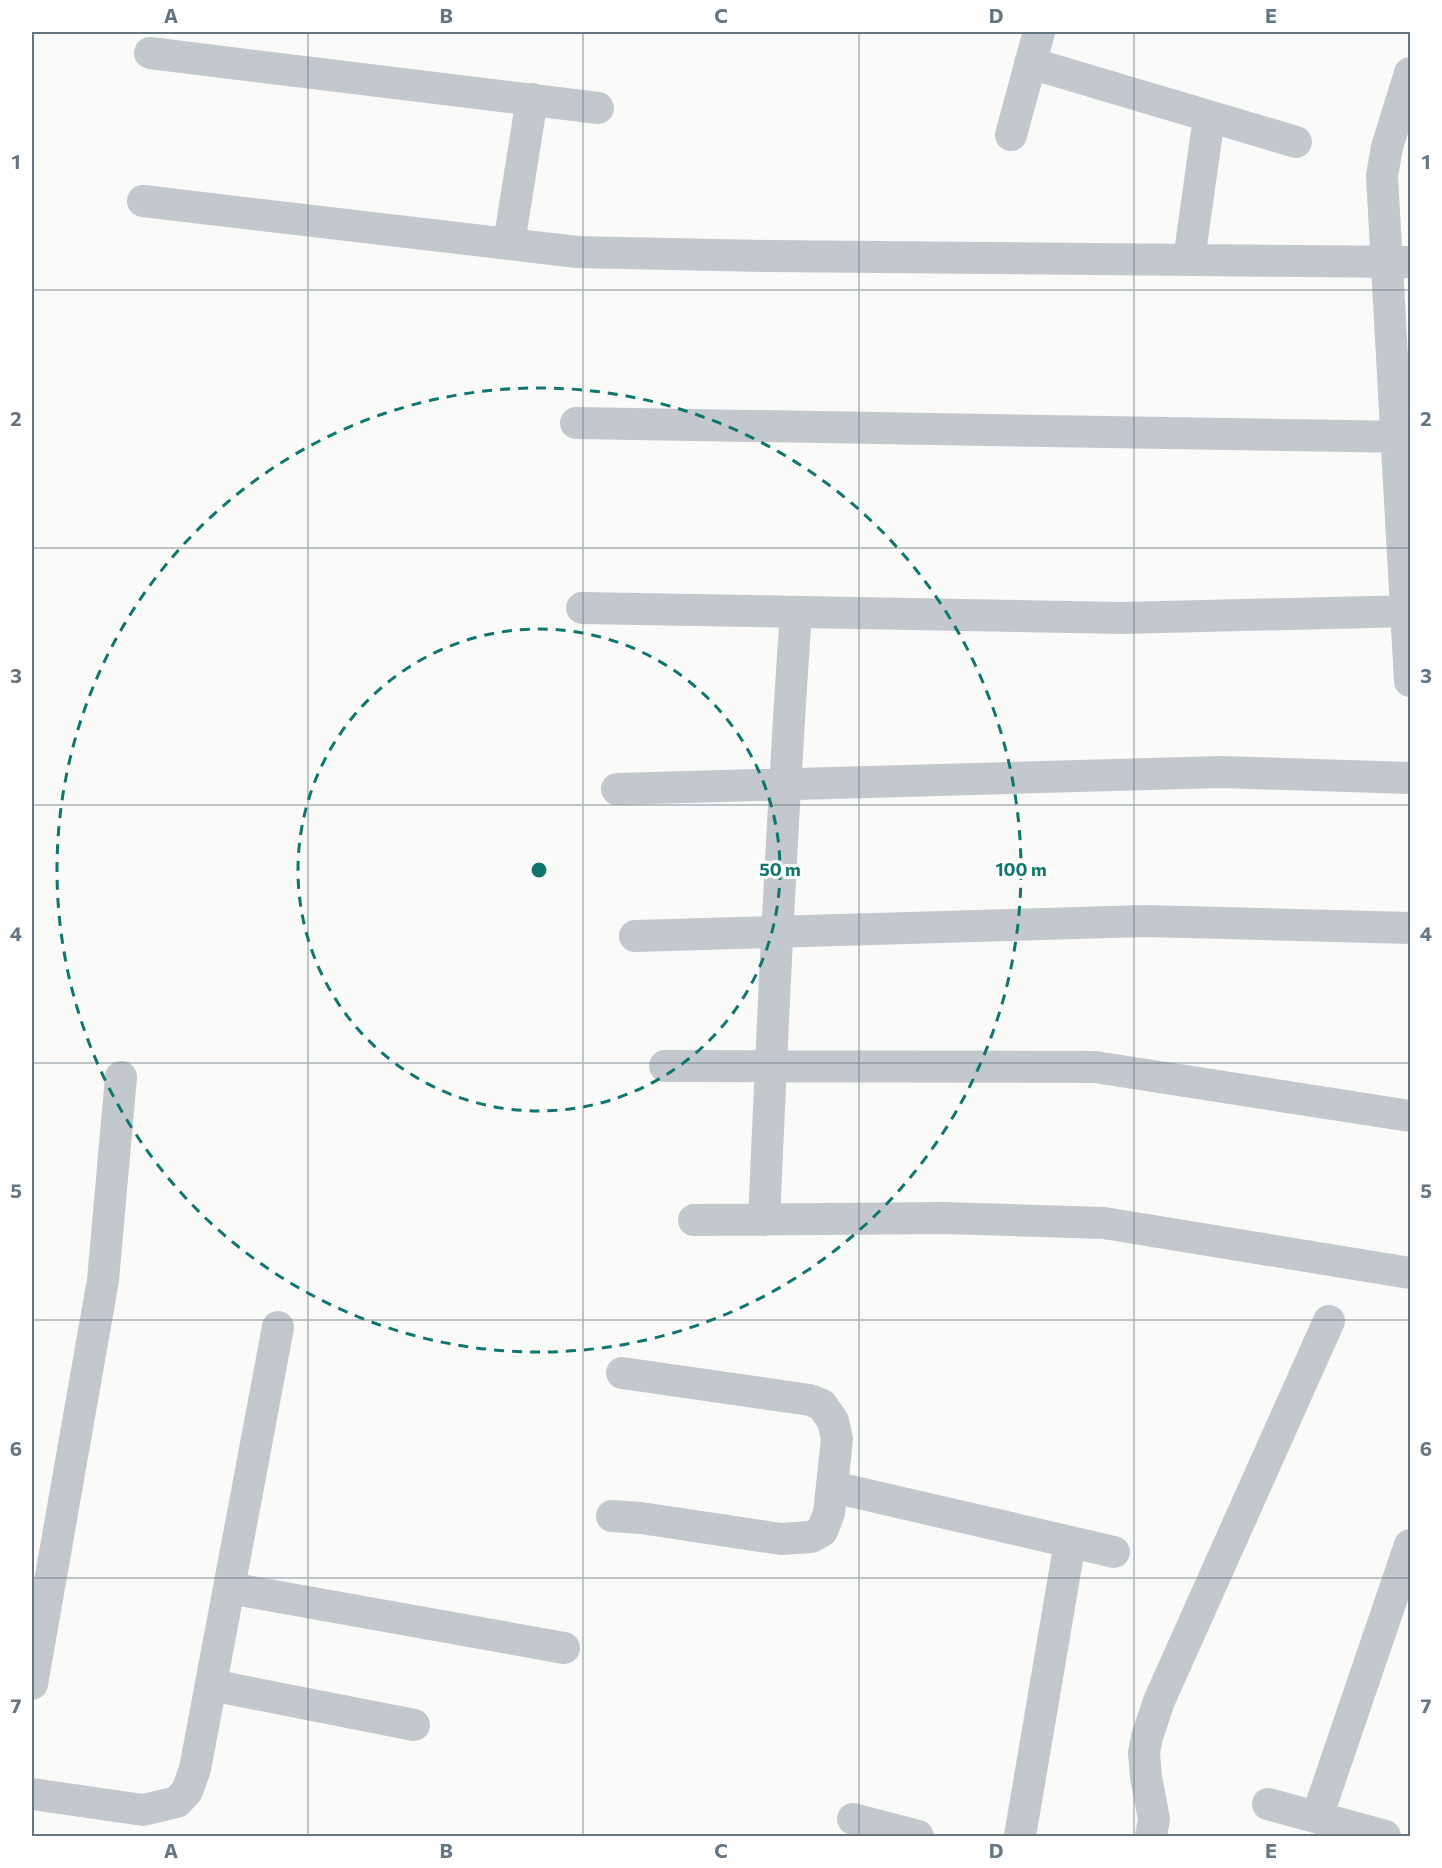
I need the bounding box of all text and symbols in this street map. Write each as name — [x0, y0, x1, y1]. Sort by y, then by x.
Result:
text: A — [164, 3, 178, 27]
text: B — [439, 3, 453, 27]
text: C — [714, 3, 728, 27]
text: D — [989, 3, 1003, 27]
text: E — [1265, 3, 1277, 27]
text: 1 — [11, 149, 21, 173]
text: 1 — [1421, 149, 1431, 173]
text: 2 — [10, 406, 22, 430]
text: 2 — [1420, 406, 1432, 430]
text: 3 — [10, 663, 22, 687]
text: 3 — [1420, 663, 1432, 687]
text: 50 m — [759, 858, 801, 880]
text: 100 m — [995, 858, 1047, 880]
centre of rings — [529, 860, 549, 880]
text: 4 — [10, 921, 22, 945]
text: 4 — [1420, 921, 1432, 945]
text: 5 — [10, 1178, 22, 1202]
text: 5 — [1420, 1178, 1432, 1202]
text: 6 — [10, 1436, 22, 1460]
text: 6 — [1420, 1436, 1432, 1460]
text: 7 — [11, 1693, 22, 1717]
text: 7 — [1421, 1693, 1432, 1717]
text: A — [164, 1838, 178, 1862]
text: B — [439, 1838, 453, 1862]
text: C — [714, 1838, 728, 1862]
text: D — [989, 1838, 1003, 1862]
text: E — [1265, 1838, 1277, 1862]

